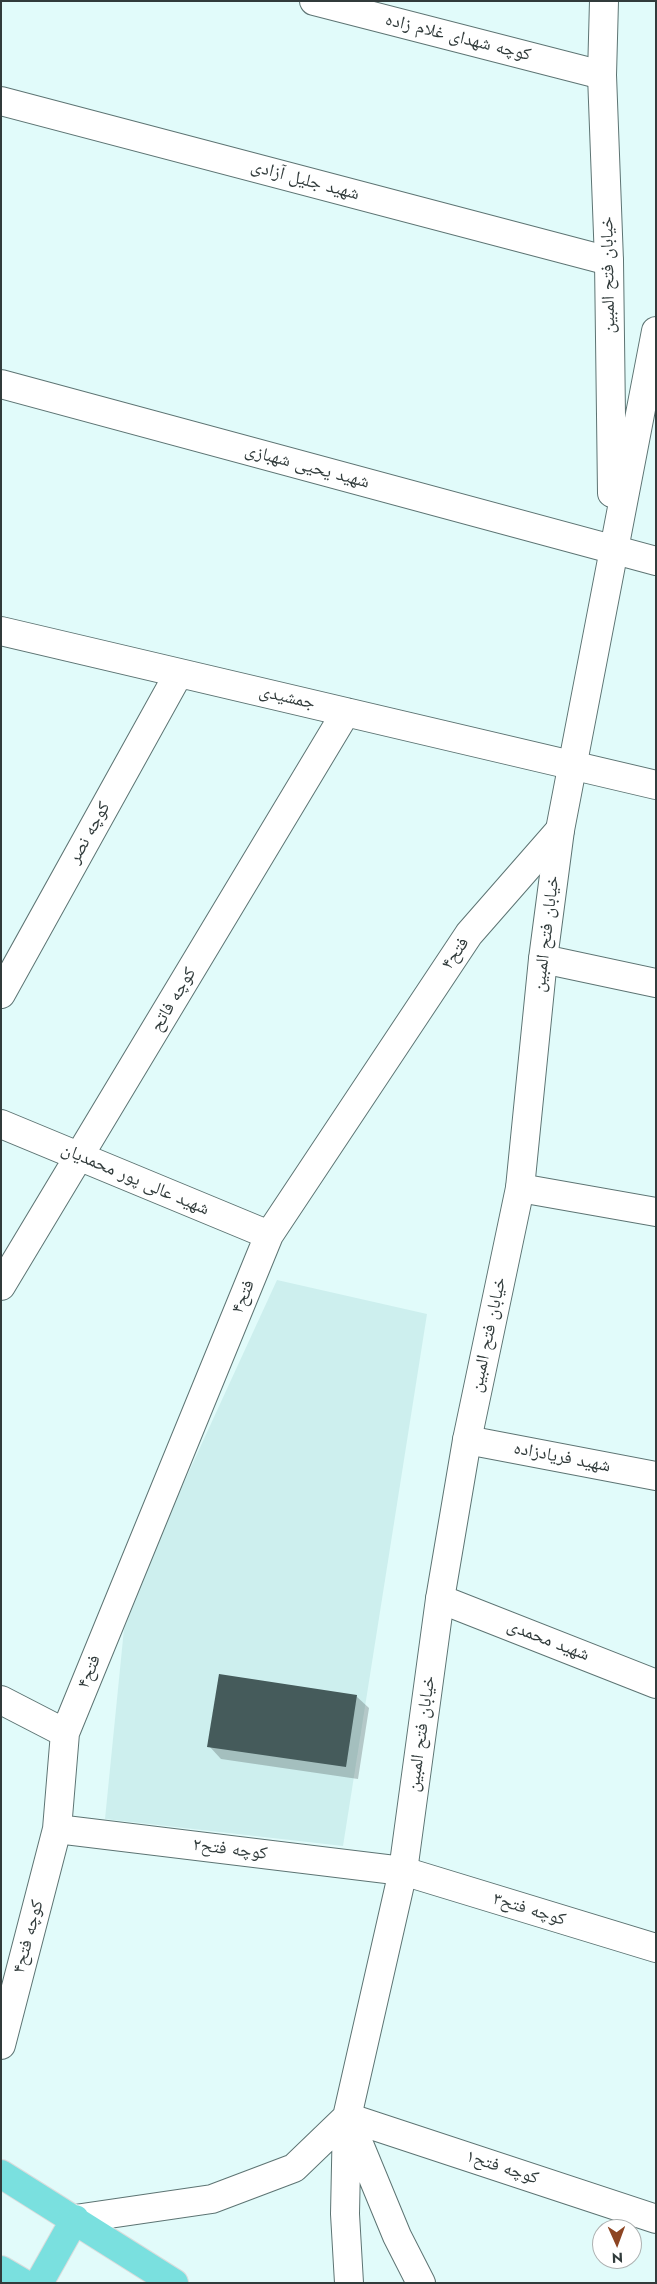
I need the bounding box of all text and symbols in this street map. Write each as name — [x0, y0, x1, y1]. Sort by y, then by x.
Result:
street label: کوچه شهدای غلام زاده — [383, 9, 533, 67]
street label: شهید جلیل آزادی — [248, 156, 362, 206]
street label: خیابان فتح المبین — [597, 216, 621, 334]
street label: شهید یحیی شهبازی — [242, 440, 372, 494]
street label: جمشیدی — [257, 681, 317, 715]
street label: کوچه نصر — [64, 798, 116, 868]
street label: خیابان فتح المبین — [529, 875, 565, 993]
street label: فتح۴ — [438, 934, 474, 974]
street label: کوچه فاتح — [146, 964, 202, 1036]
street label: شهید عالی پور محمدیان — [58, 1139, 212, 1221]
street label: خیابان فتح المبین — [466, 1275, 512, 1395]
street label: فتح۴ — [228, 1277, 260, 1317]
street label: شهید فریادزاده — [512, 1438, 612, 1478]
street label: شهید محمدی — [504, 1615, 592, 1667]
street label: فتح۴ — [74, 1652, 106, 1692]
street label: خیابان فتح المبین — [403, 1674, 441, 1794]
street label: کوچه فتح۲ — [191, 1835, 269, 1865]
street label: کوچه فتح۳ — [490, 1889, 568, 1931]
street label: کوچه فتح۴ — [9, 1898, 49, 1976]
street label: کوچه فتح۱ — [463, 2146, 541, 2190]
north arrow — [592, 2219, 642, 2269]
text: N — [612, 2248, 623, 2268]

